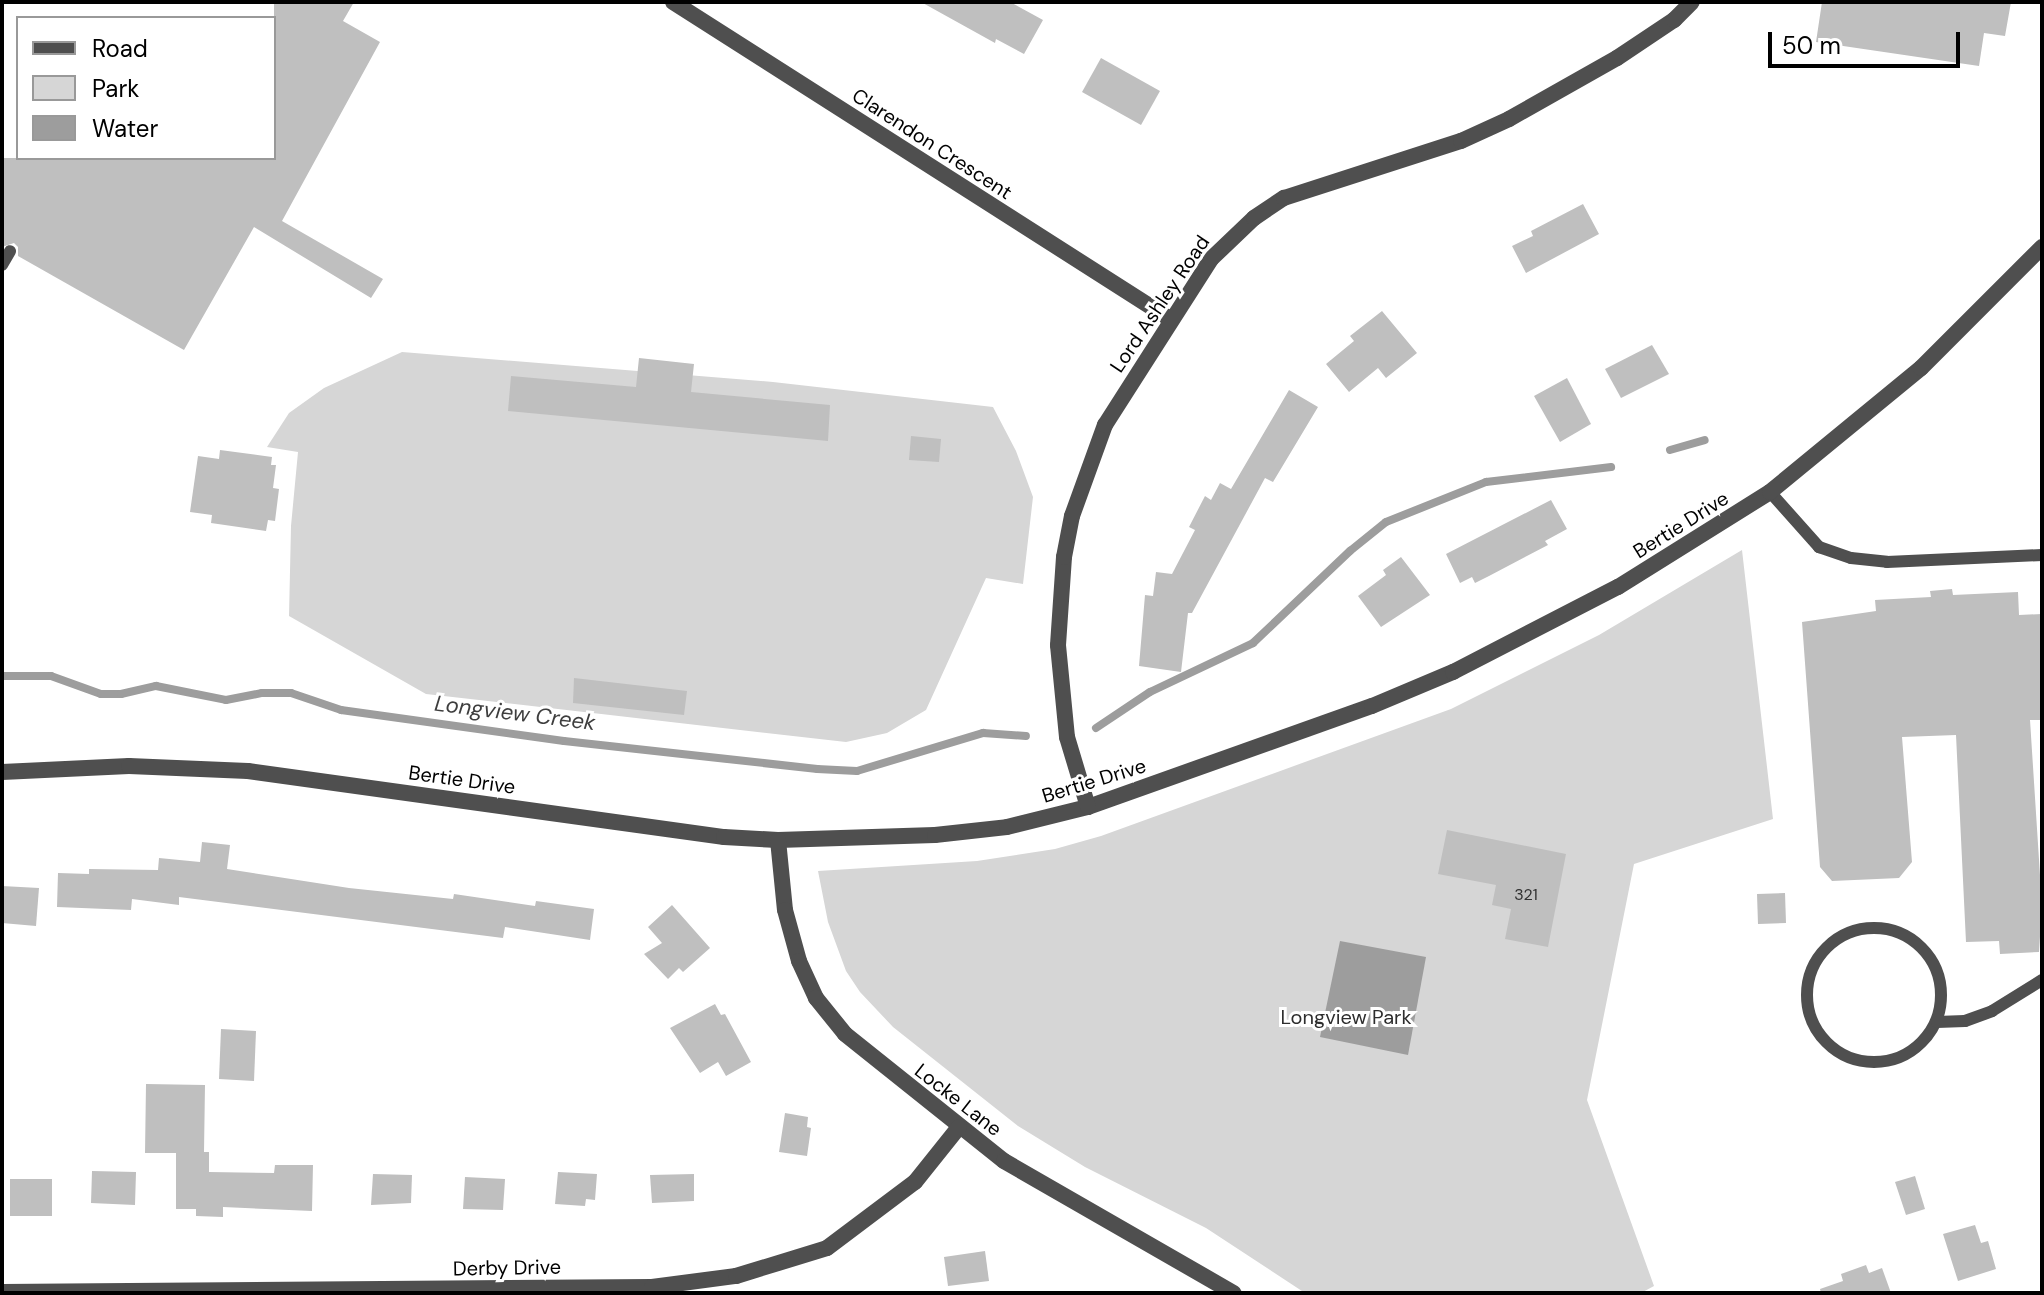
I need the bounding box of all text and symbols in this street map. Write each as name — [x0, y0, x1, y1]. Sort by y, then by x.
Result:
legend — [16, 16, 276, 160]
scale bar — [1772, 16, 1964, 66]
text: 50 m — [1782, 30, 1841, 61]
text: Road — [92, 33, 148, 64]
text: Park — [92, 73, 139, 104]
street label: Clarendon Crescent — [848, 83, 1016, 205]
text: Water — [92, 113, 158, 144]
street label: Lord Ashley Road — [1105, 231, 1215, 377]
street label: Bertie Drive — [1629, 486, 1733, 564]
water label: Longview Creek — [433, 690, 597, 736]
street label: Bertie Drive — [1039, 754, 1149, 808]
street label: Bertie Drive — [407, 761, 517, 799]
house number: 321 — [1514, 885, 1538, 905]
park label: Longview Park — [1280, 1005, 1412, 1029]
street label: Locke Lane — [910, 1059, 1006, 1141]
street label: Derby Drive — [453, 1255, 561, 1281]

